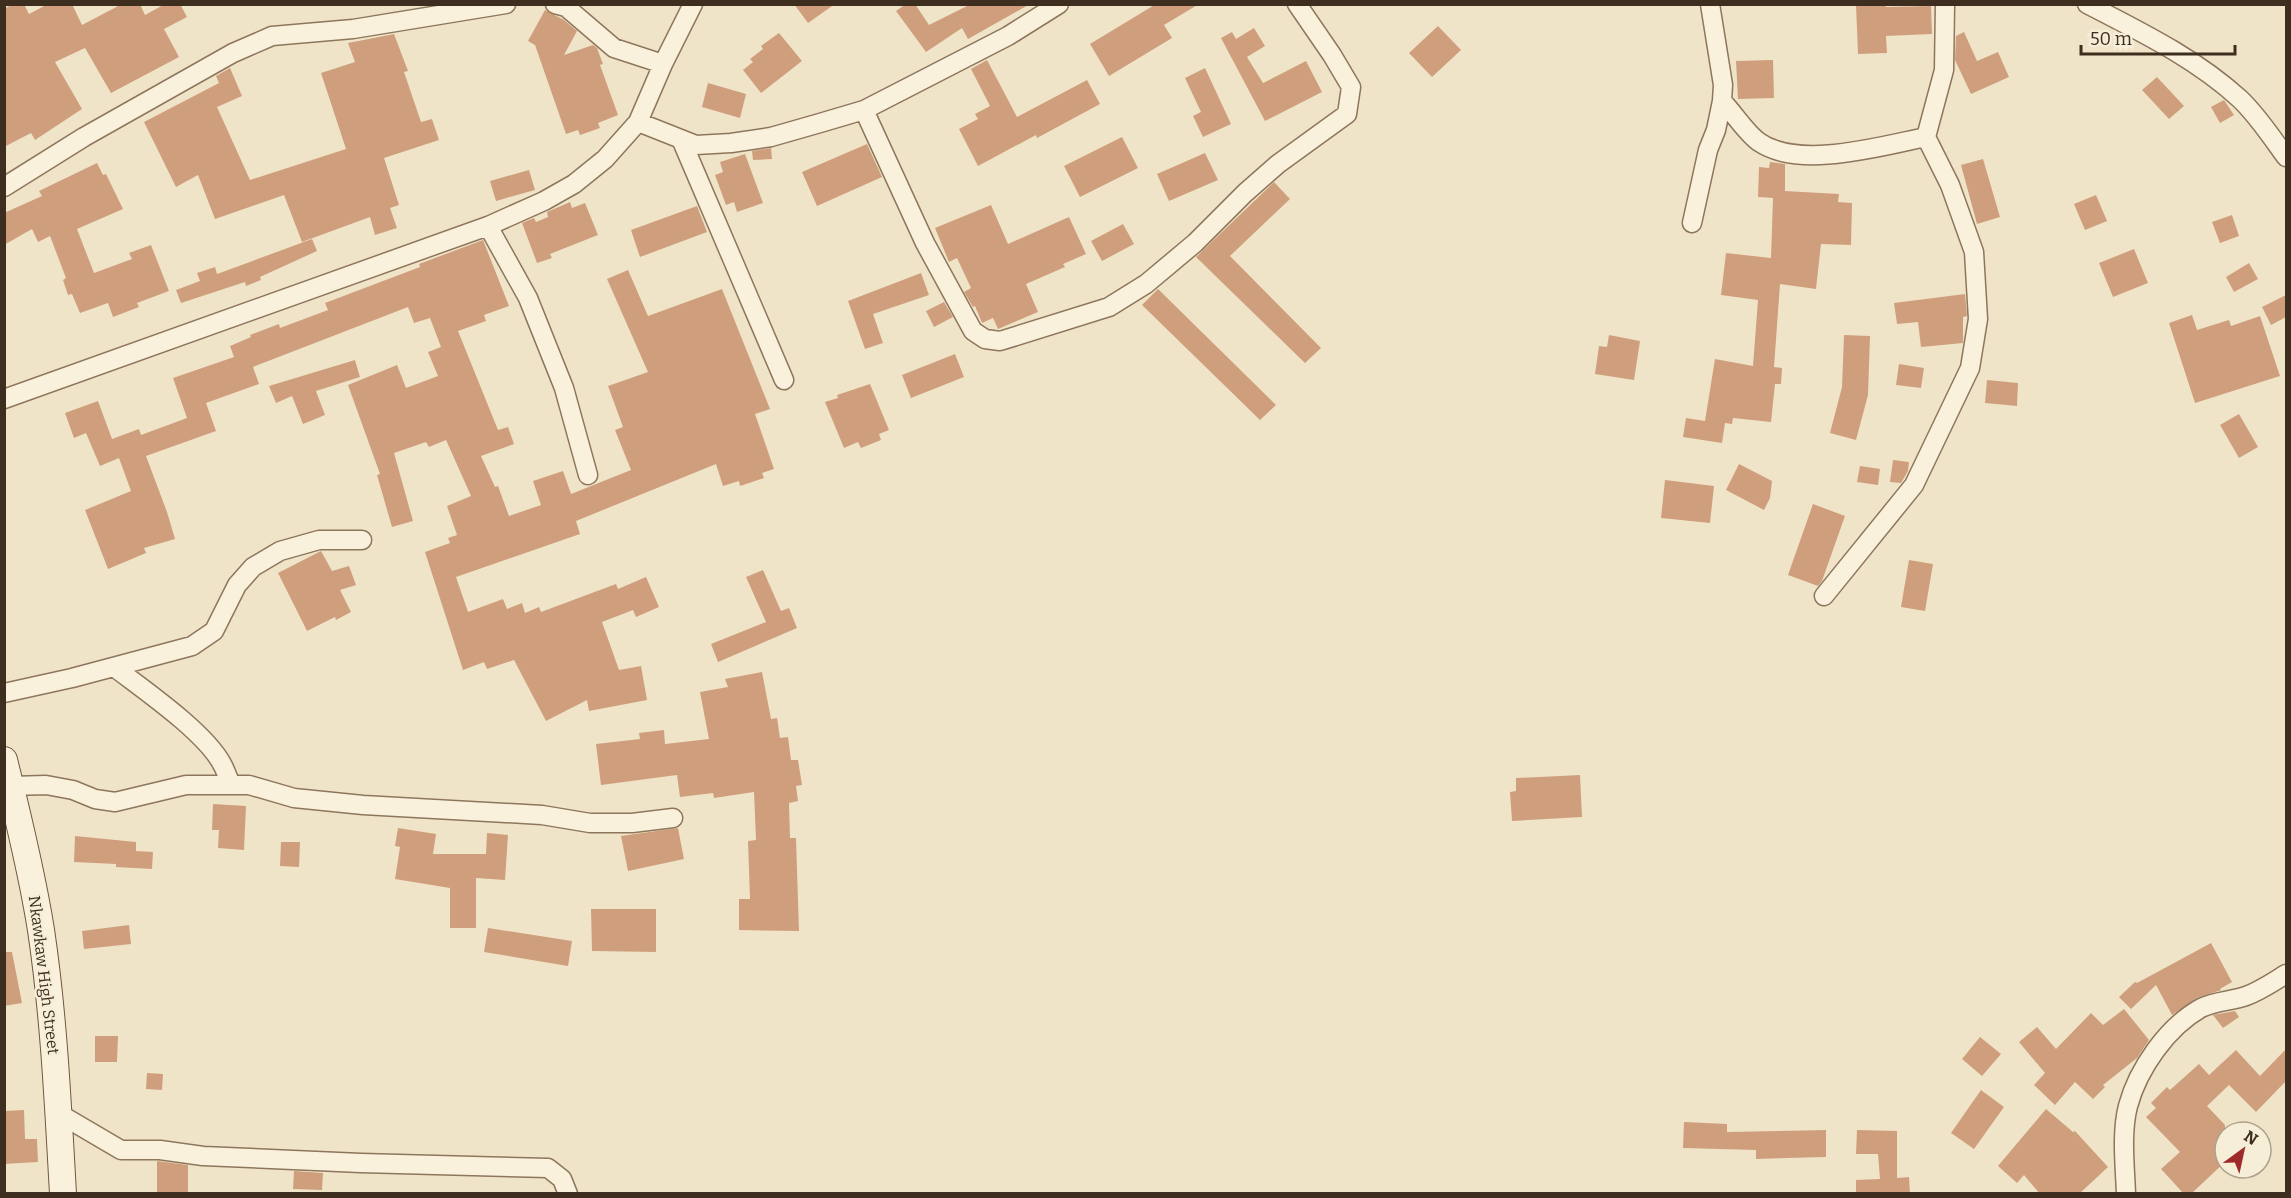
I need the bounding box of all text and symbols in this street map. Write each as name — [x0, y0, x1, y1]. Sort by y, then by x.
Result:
scale bar — [2081, 18, 2236, 56]
text: 50 m — [2090, 28, 2132, 50]
street label: Nkawkaw High Street — [25, 895, 63, 1056]
north arrow — [2213, 1120, 2273, 1180]
text: N — [2241, 1127, 2261, 1149]

